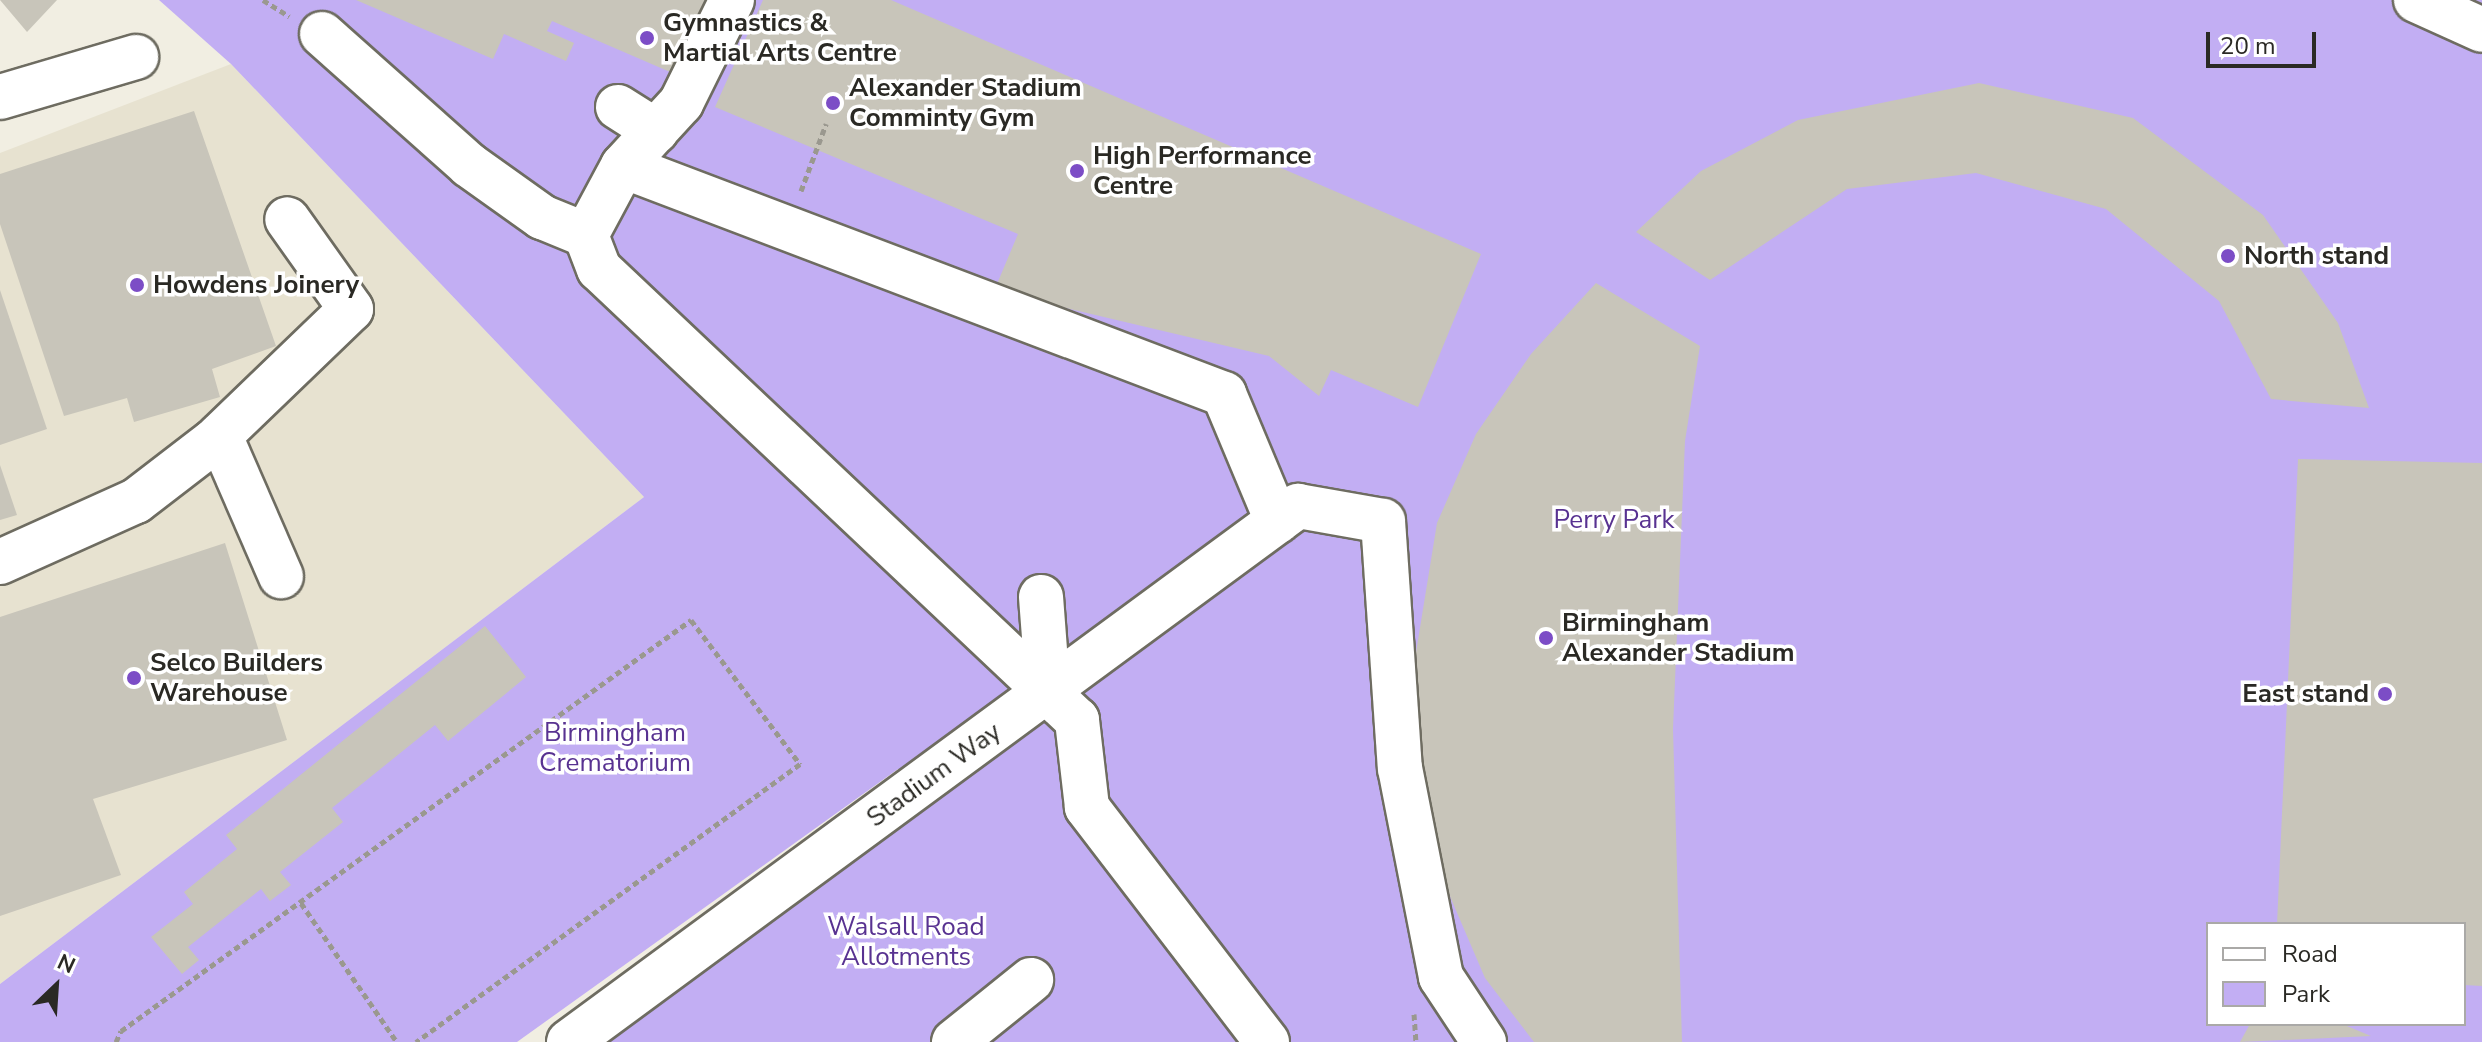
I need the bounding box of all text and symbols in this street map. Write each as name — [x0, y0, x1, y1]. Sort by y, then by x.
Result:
place label: Gymnastics & Martial Arts Centre — [663, 7, 897, 68]
scale bar — [2210, 16, 2320, 66]
marker: Gymnastics & Martial Arts Centre — [638, 29, 656, 47]
text: 20 m — [2220, 30, 2276, 62]
place label: Alexander Stadium Comminty Gym — [849, 72, 1082, 134]
marker: Alexander Stadium Comminty Gym — [824, 94, 842, 112]
place label: High Performance Centre — [1093, 140, 1312, 202]
marker: High Performance Centre — [1068, 162, 1086, 180]
place label: North stand — [2244, 240, 2389, 272]
marker: North stand — [2219, 247, 2237, 265]
place label: Howdens Joinery — [153, 269, 359, 301]
marker: Howdens Joinery — [128, 276, 146, 294]
park label: Perry Park — [1553, 504, 1675, 536]
place label: Birmingham Alexander Stadium — [1562, 607, 1795, 668]
marker: Birmingham Alexander Stadium — [1537, 629, 1555, 647]
place label: Selco Builders Warehouse — [150, 647, 323, 708]
marker: Selco Builders Warehouse — [125, 669, 143, 687]
place label: East stand — [2242, 678, 2369, 710]
marker: East stand — [2376, 685, 2394, 703]
street label: Stadium Way — [861, 716, 1007, 834]
park label: Birmingham Crematorium — [539, 717, 691, 778]
park label: Walsall Road Allotments — [827, 911, 985, 972]
legend — [2206, 922, 2466, 1026]
text: Road — [2282, 938, 2338, 970]
north arrow — [16, 946, 96, 1026]
text: N — [52, 947, 80, 981]
text: Park — [2282, 978, 2330, 1010]

